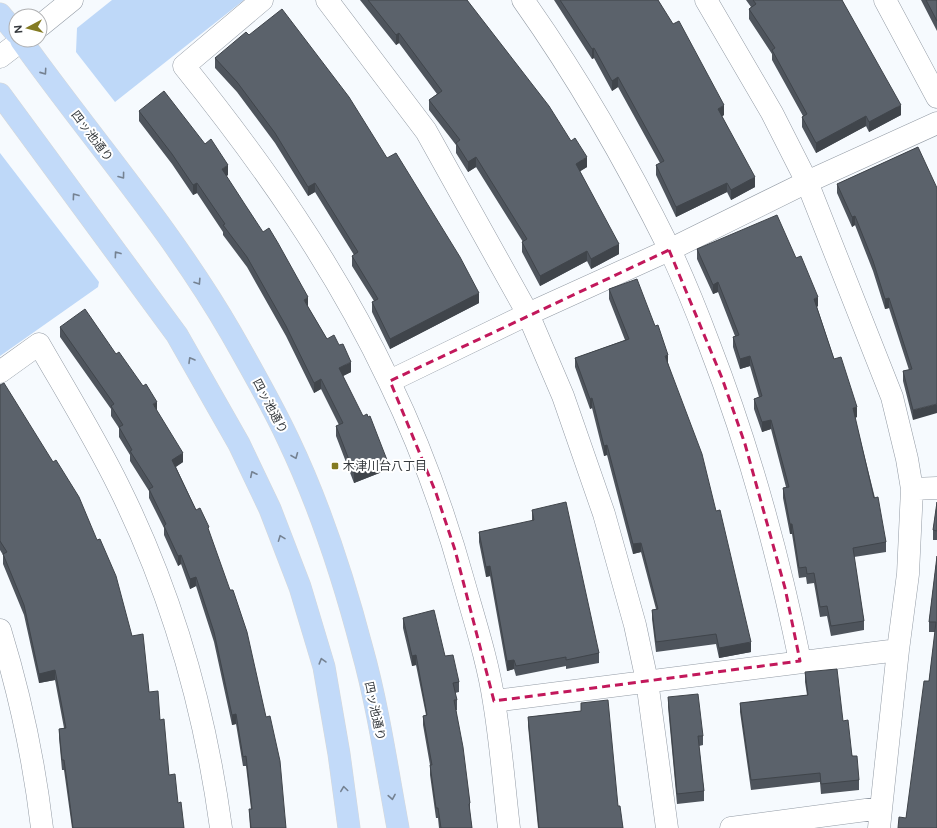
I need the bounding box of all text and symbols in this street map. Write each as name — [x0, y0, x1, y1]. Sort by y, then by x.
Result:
north arrow — [8, 8, 48, 48]
text: N — [12, 24, 26, 34]
one-way arrow — [39, 68, 47, 75]
street label: 四ッ池通り — [68, 108, 116, 164]
one-way arrow — [118, 171, 125, 178]
one-way arrow — [72, 193, 79, 200]
one-way arrow — [115, 251, 122, 258]
one-way arrow — [193, 278, 200, 285]
one-way arrow — [188, 357, 195, 364]
street label: 四ッ池通り — [250, 376, 290, 436]
one-way arrow — [290, 453, 298, 460]
place label: 木津川台八丁目 — [343, 459, 427, 473]
marker: 木津川台八丁目 — [330, 461, 340, 471]
one-way arrow — [250, 471, 258, 479]
one-way arrow — [278, 534, 286, 541]
one-way arrow — [318, 658, 327, 665]
street label: 四ッ池通り — [362, 680, 388, 742]
one-way arrow — [340, 786, 349, 792]
one-way arrow — [387, 794, 396, 800]

